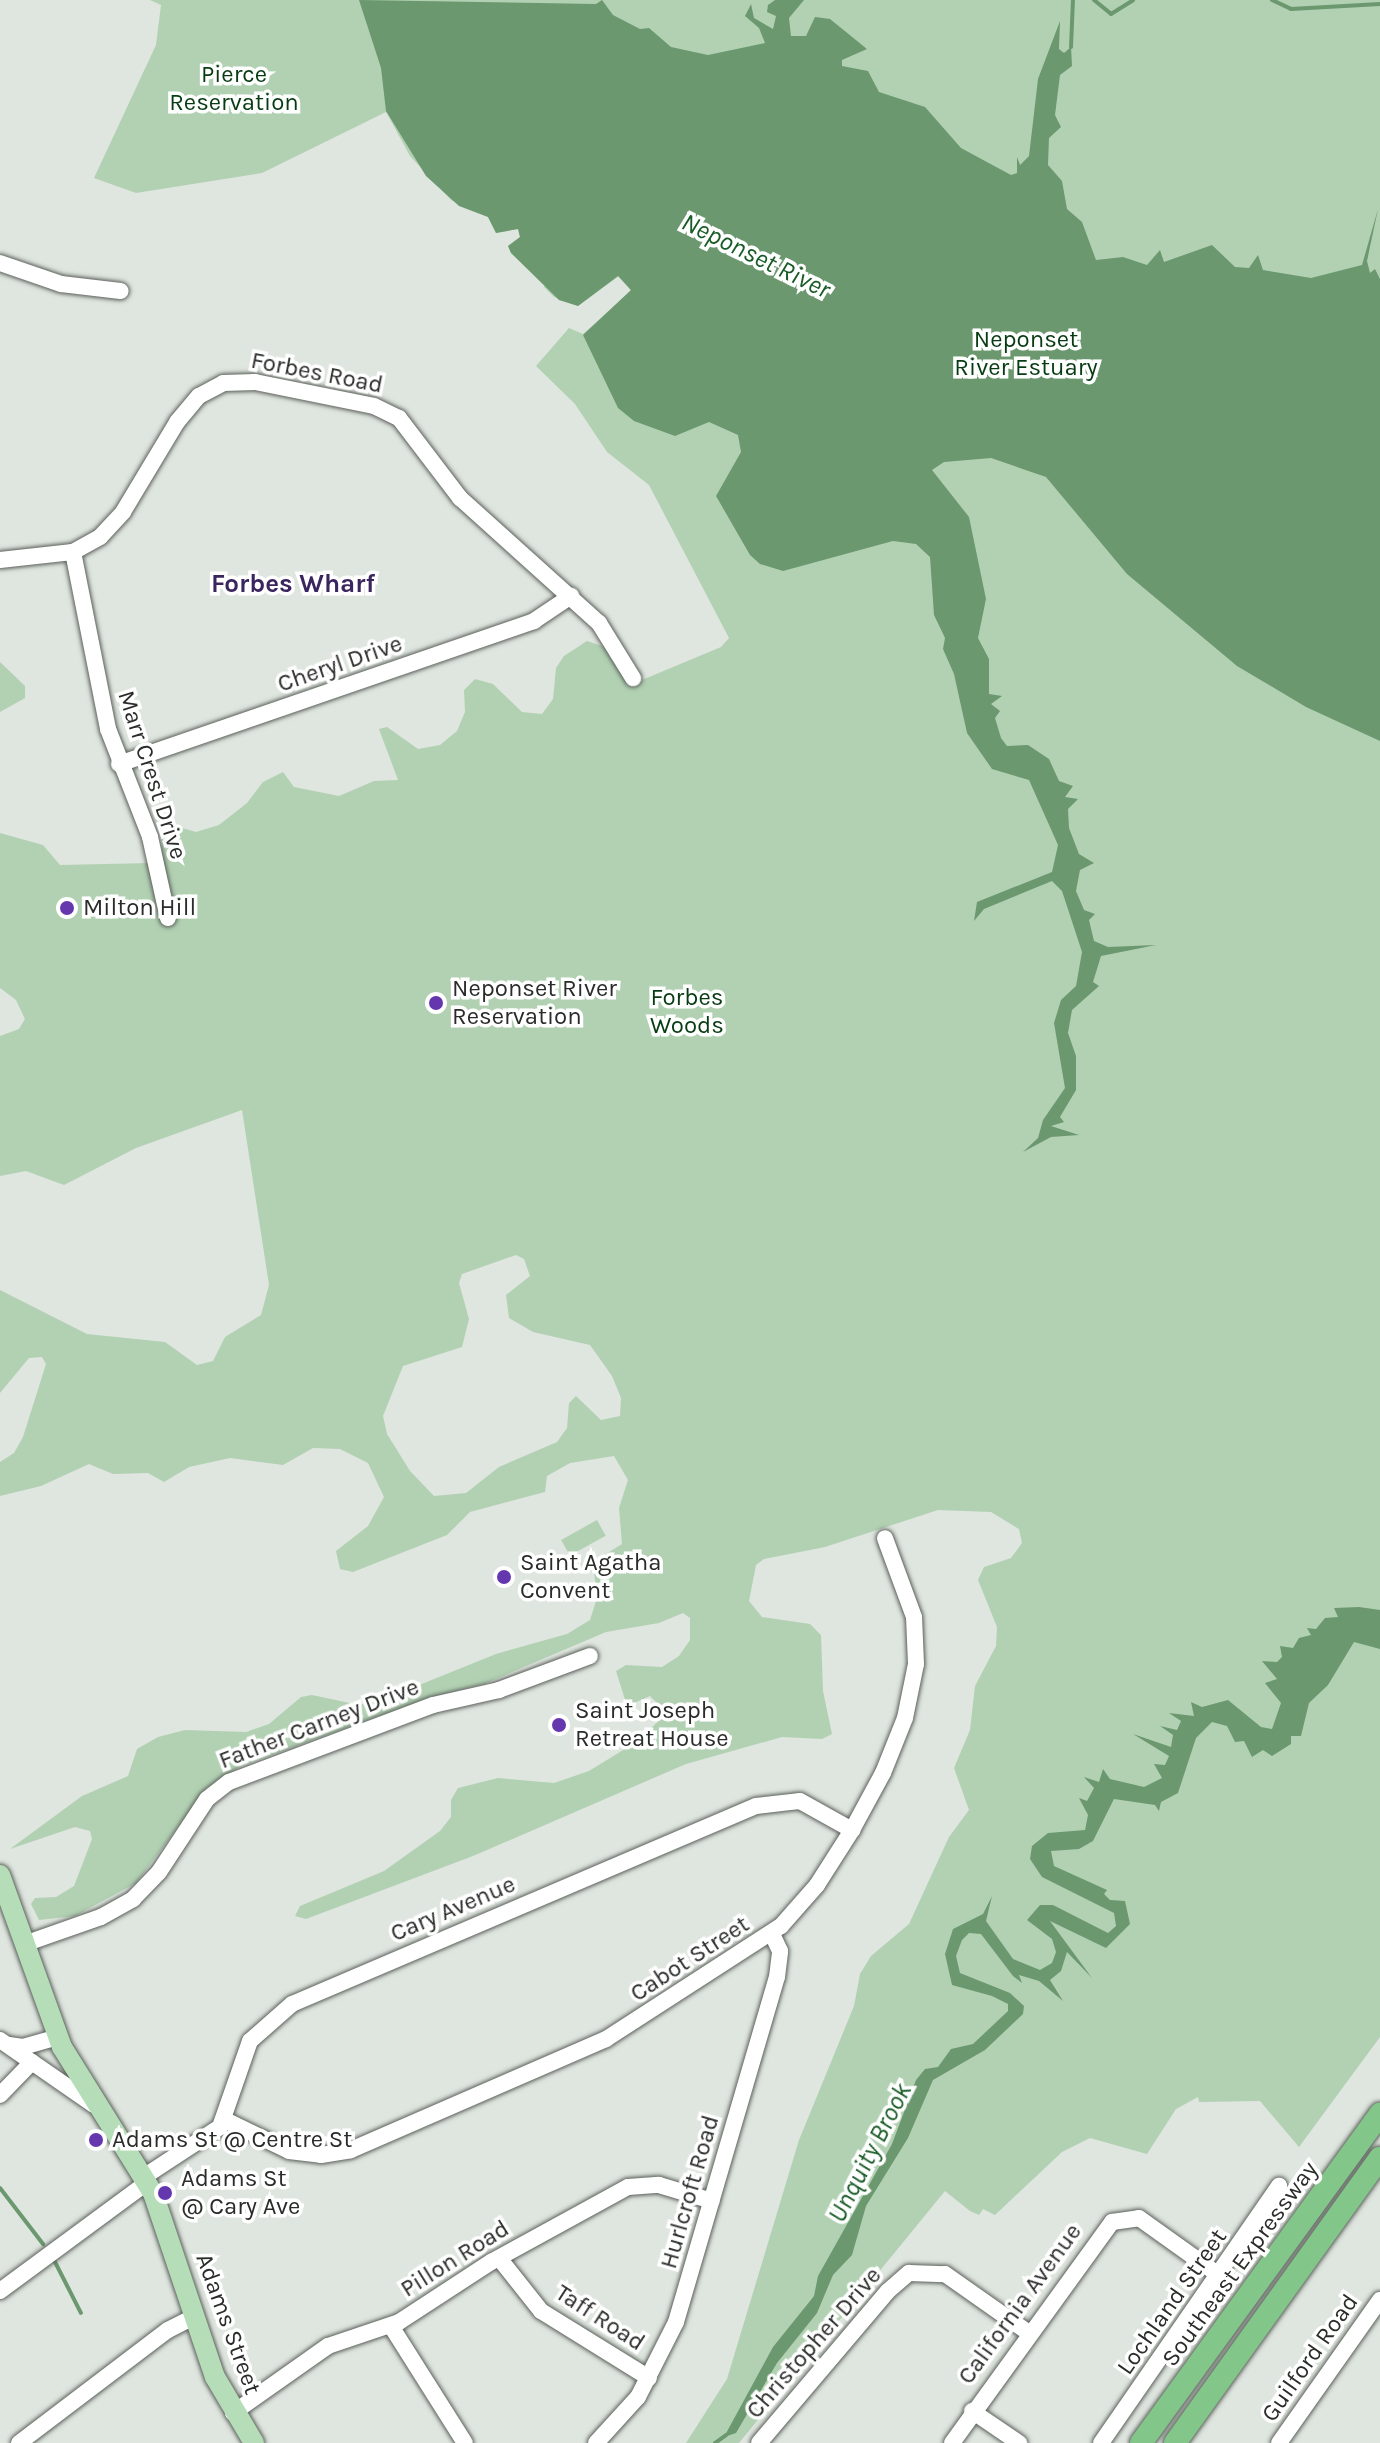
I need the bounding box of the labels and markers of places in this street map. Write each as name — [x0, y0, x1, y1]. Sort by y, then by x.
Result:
place label: Milton Hill — [83, 894, 196, 922]
marker: Milton Hill — [58, 899, 76, 917]
place label: Neponset River Reservation — [452, 975, 617, 1031]
marker: Neponset River Reservation — [427, 994, 445, 1012]
place label: Saint Agatha Convent — [520, 1549, 661, 1605]
marker: Saint Agatha Convent — [495, 1568, 513, 1586]
place label: Saint Joseph Retreat House — [575, 1697, 729, 1753]
marker: Saint Joseph Retreat House — [550, 1716, 568, 1734]
place label: Adams St @ Centre St — [112, 2126, 352, 2154]
marker: Adams St @ Centre St — [87, 2131, 105, 2149]
place label: Adams St @ Cary Ave — [181, 2165, 300, 2221]
marker: Adams St @ Cary Ave — [156, 2184, 174, 2202]

